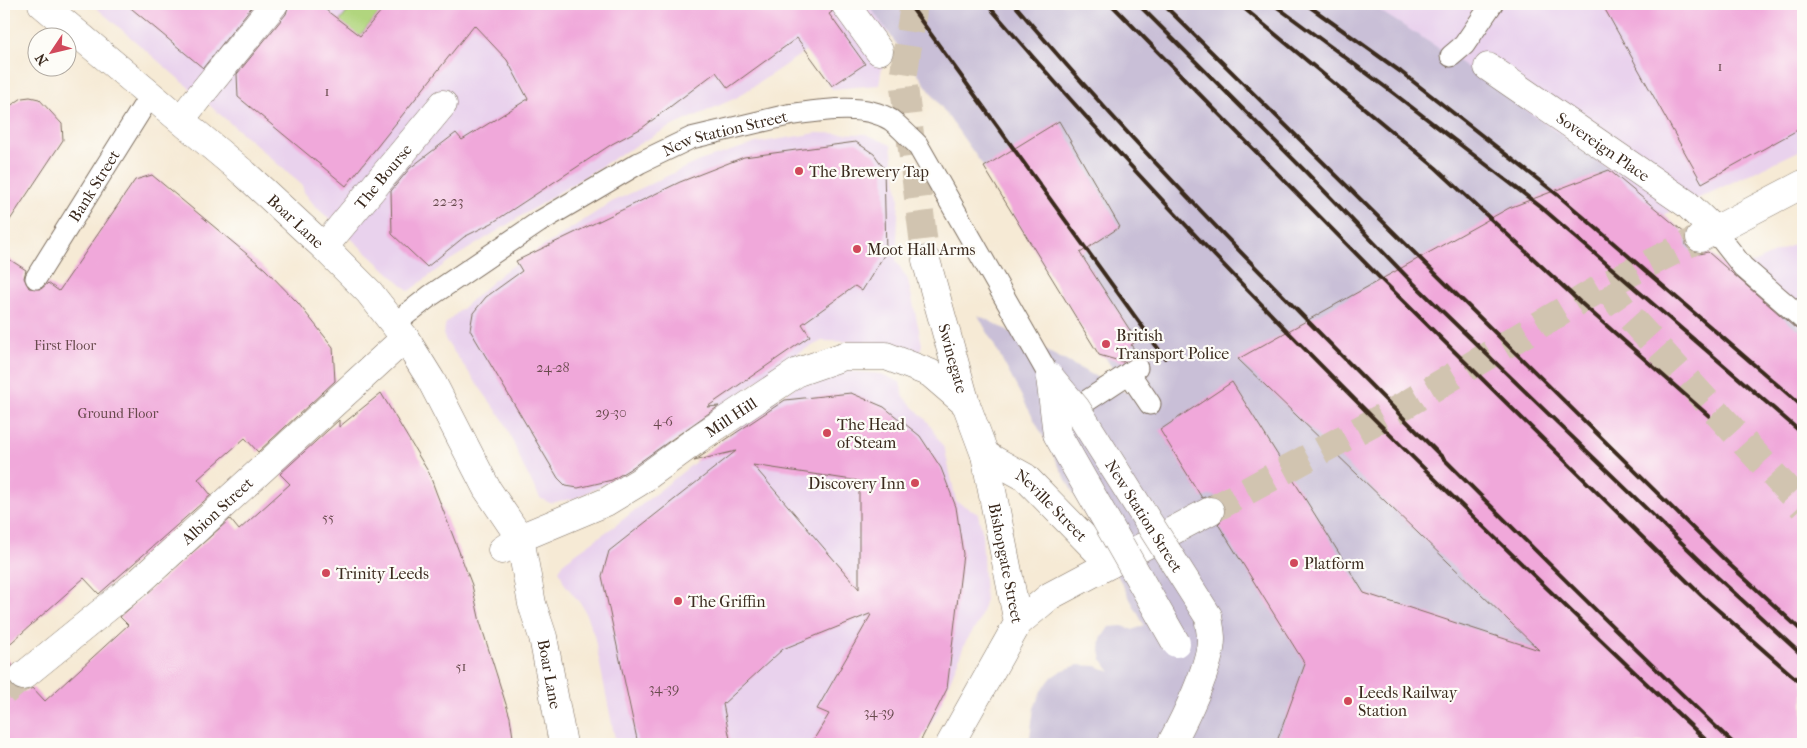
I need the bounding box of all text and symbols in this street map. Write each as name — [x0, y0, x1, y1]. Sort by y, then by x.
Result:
north arrow — [28, 28, 78, 78]
text: N — [32, 50, 52, 68]
house number: 1 — [1718, 58, 1723, 75]
house number: 1 — [325, 83, 330, 100]
street label: New Station Street — [659, 106, 790, 160]
street label: Sovereign Place — [1553, 108, 1653, 186]
street label: The Bourse — [351, 140, 416, 213]
street label: Bank Street — [65, 146, 124, 225]
place label: The Brewery Tap — [809, 162, 929, 181]
marker: The Brewery Tap — [793, 165, 805, 177]
street label: Boar Lane — [263, 190, 328, 252]
house number: 22-23 — [433, 193, 463, 210]
place label: Moot Hall Arms — [867, 240, 976, 259]
marker: Moot Hall Arms — [851, 243, 863, 255]
street label: Swinegate — [934, 321, 972, 395]
place label: British Transport Police — [1116, 326, 1229, 363]
house number: First Floor — [34, 337, 96, 354]
marker: British Transport Police — [1100, 338, 1112, 350]
house number: 24-28 — [536, 359, 570, 376]
street label: Mill Hill — [702, 393, 761, 441]
house number: 29-30 — [595, 404, 627, 421]
house number: Ground Floor — [78, 405, 158, 422]
house number: 4-6 — [653, 413, 673, 430]
place label: The Head of Steam — [837, 415, 905, 452]
marker: The Head of Steam — [821, 427, 833, 439]
street label: New Station Street — [1101, 456, 1187, 576]
street label: Neville Street — [1012, 465, 1092, 546]
street label: Albion Street — [177, 473, 257, 549]
place label: Discovery Inn — [808, 474, 906, 493]
marker: Discovery Inn — [909, 477, 921, 489]
street label: Bishopgate Street — [985, 501, 1027, 625]
house number: 55 — [322, 509, 334, 526]
place label: Platform — [1304, 554, 1365, 573]
marker: Platform — [1288, 557, 1300, 569]
place label: Trinity Leeds — [336, 564, 429, 583]
marker: Trinity Leeds — [320, 567, 332, 579]
place label: The Griffin — [688, 592, 766, 611]
marker: The Griffin — [672, 595, 684, 607]
street label: Boar Lane — [534, 638, 565, 711]
house number: 51 — [455, 658, 467, 675]
house number: 34-39 — [649, 680, 679, 697]
place label: Leeds Railway Station — [1358, 683, 1458, 720]
marker: Leeds Railway Station — [1342, 695, 1354, 707]
house number: 34-39 — [864, 704, 894, 721]

